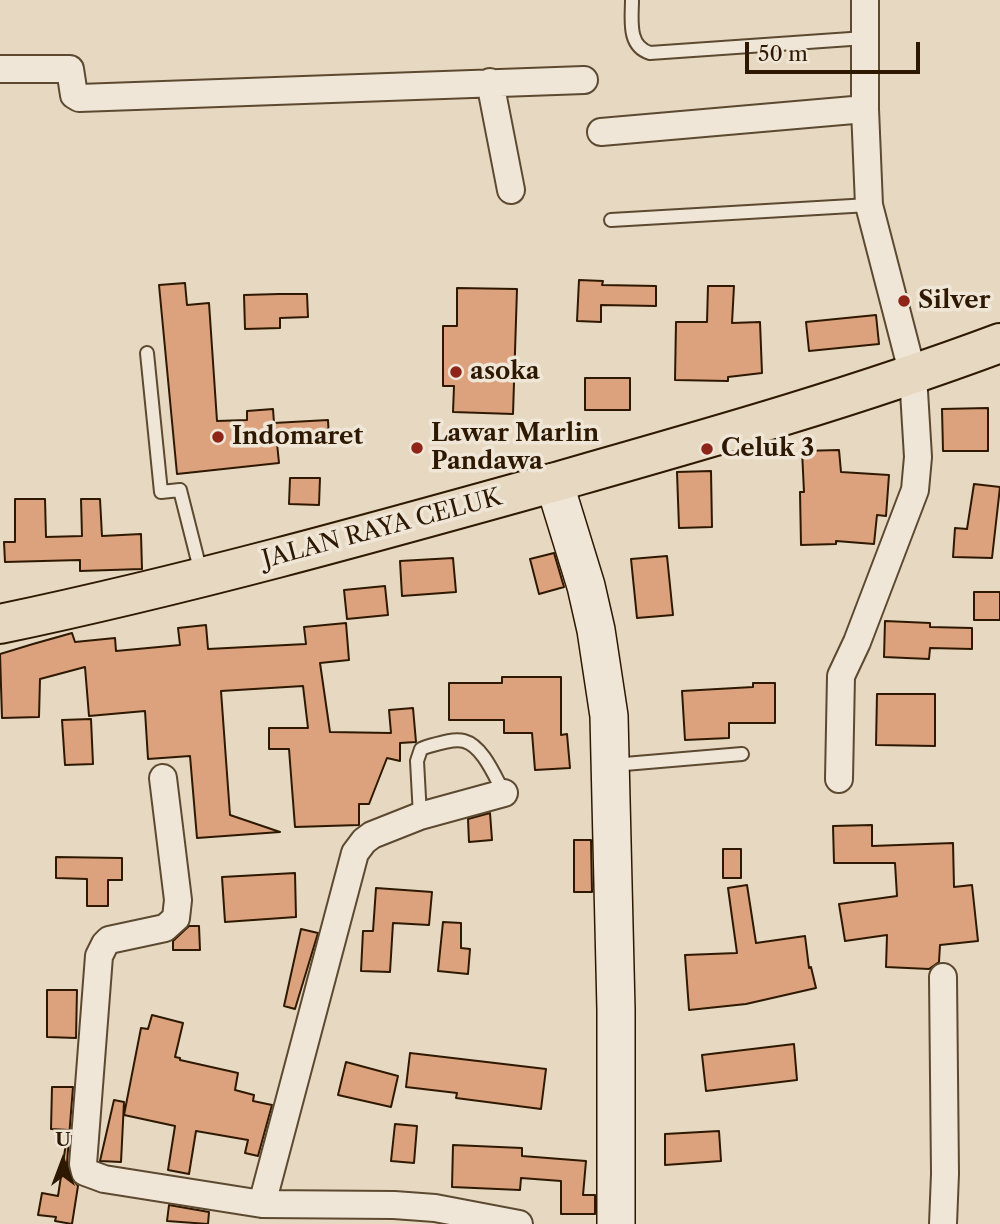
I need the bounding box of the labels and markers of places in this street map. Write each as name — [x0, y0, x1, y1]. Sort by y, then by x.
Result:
place label: Silver — [918, 287, 990, 315]
marker: Silver — [896, 293, 912, 309]
place label: asoka — [470, 358, 540, 386]
marker: asoka — [448, 364, 464, 380]
place label: Lawar Marlin Pandawa — [431, 420, 599, 476]
place label: Indomaret — [232, 423, 363, 451]
marker: Indomaret — [210, 429, 226, 445]
place label: Celuk 3 — [721, 435, 814, 463]
marker: Lawar Marlin Pandawa — [409, 440, 425, 456]
marker: Celuk 3 — [699, 441, 715, 457]

